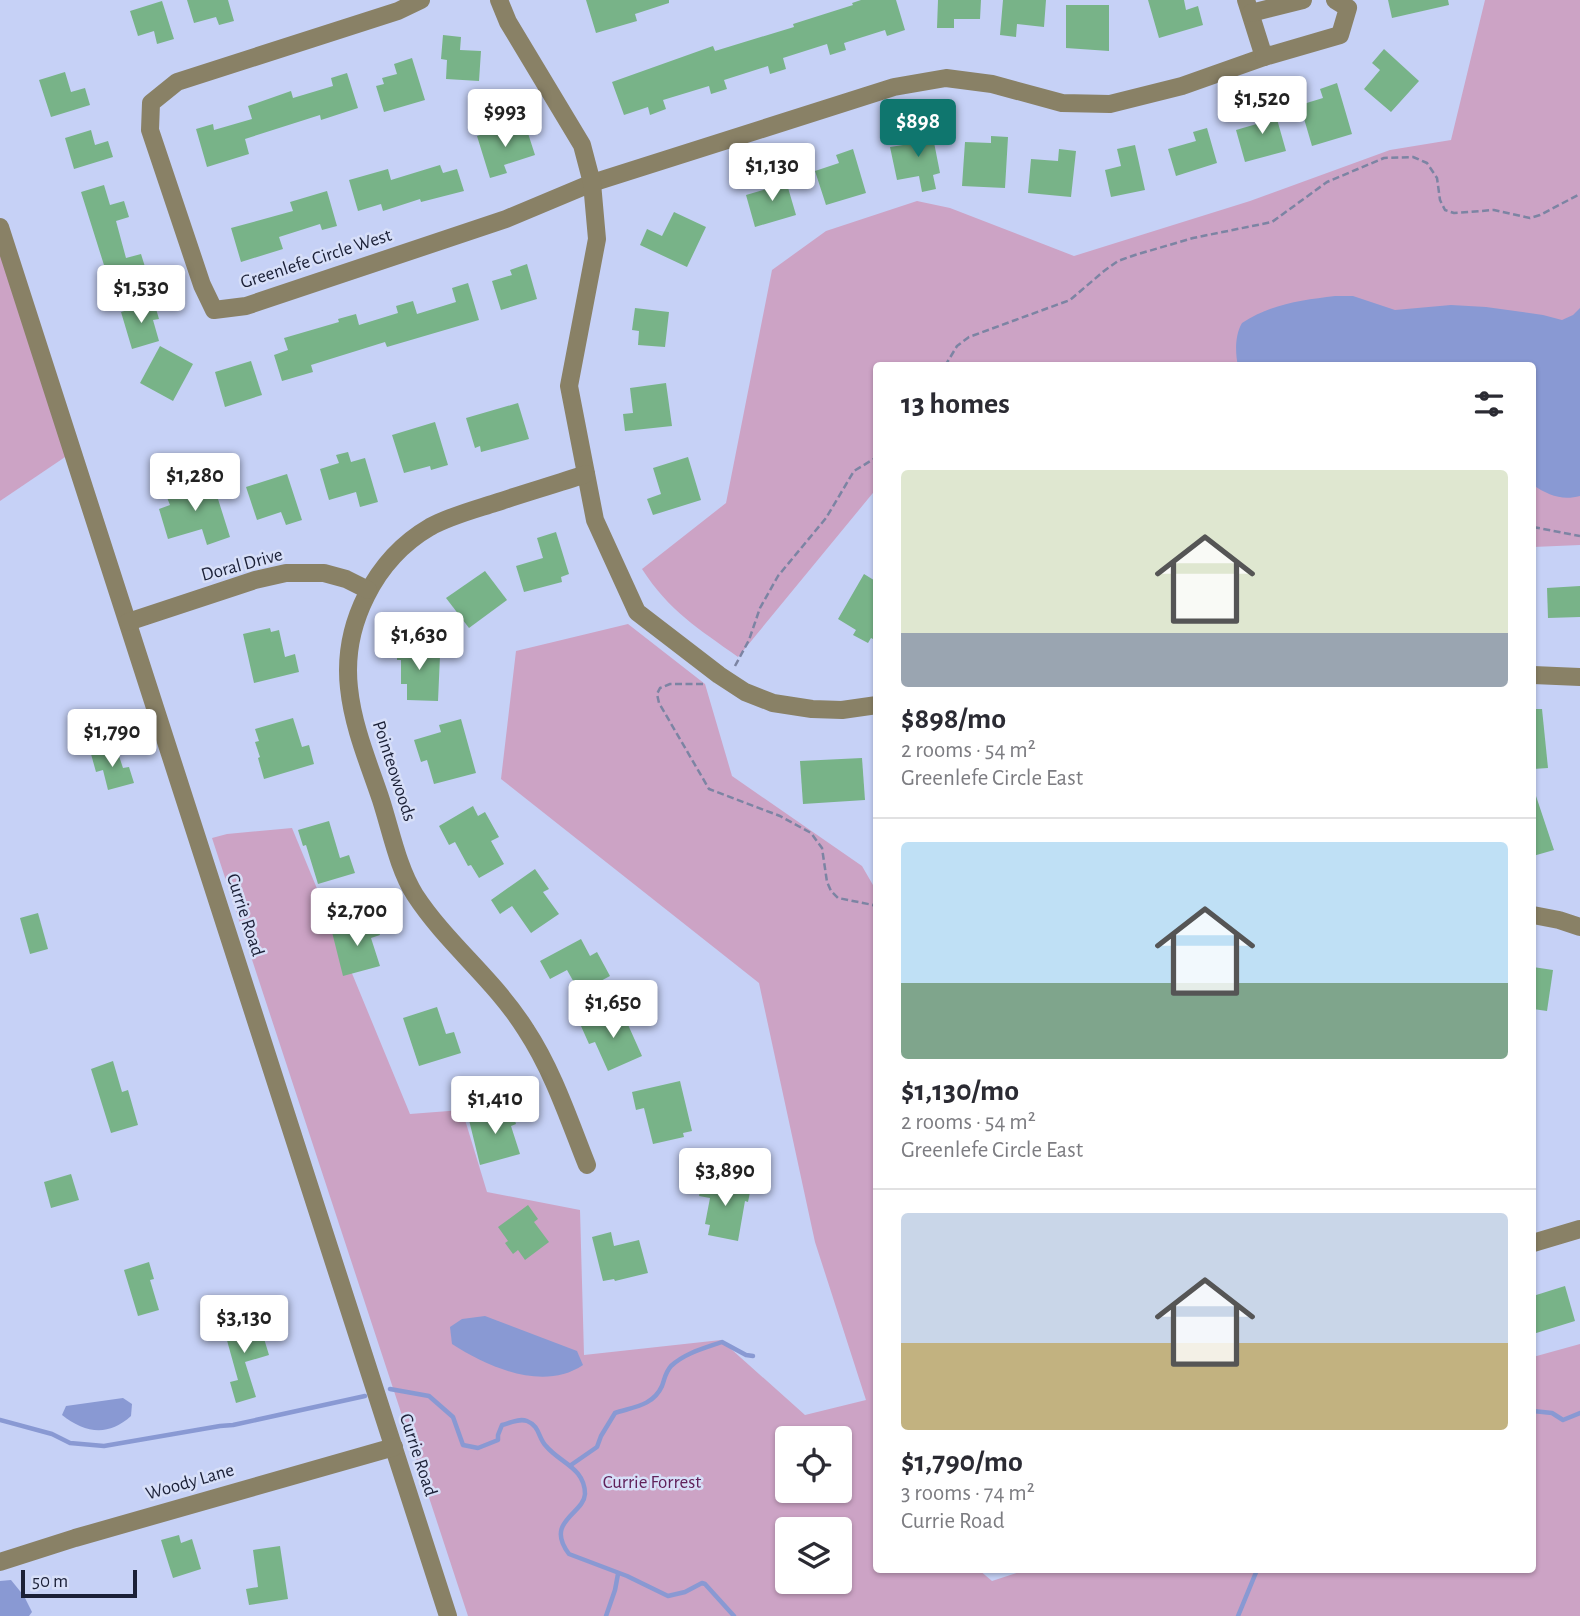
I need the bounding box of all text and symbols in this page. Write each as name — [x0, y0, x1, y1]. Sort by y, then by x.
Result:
pin: $1,520 — [1205, 76, 1319, 136]
text: $1,520 — [1234, 87, 1290, 110]
pin: $993 — [464, 90, 546, 149]
text: $993 — [484, 100, 526, 123]
pin: $898 — [877, 100, 959, 159]
text: $898 — [896, 110, 940, 133]
pin: $1,130 — [715, 144, 829, 203]
text: $1,130 — [745, 154, 799, 177]
street label: Greenlefe Circle West — [238, 226, 394, 292]
pin: $1,530 — [84, 266, 198, 325]
text: $1,530 — [113, 276, 169, 299]
icon: filters — [1470, 385, 1508, 423]
text: 13 homes — [901, 389, 1010, 419]
pin: $1,280 — [138, 454, 252, 513]
text: $1,280 — [166, 464, 224, 487]
icon: home — [1142, 516, 1268, 642]
street label: Doral Drive — [199, 545, 285, 585]
pin: $1,630 — [362, 612, 476, 672]
text: $1,630 — [391, 623, 447, 646]
text: $898/mo — [901, 704, 1006, 734]
pin: $1,790 — [55, 710, 169, 769]
street label: Pointeowoods — [369, 718, 419, 824]
text: $1,790 — [84, 720, 140, 743]
text: 2 rooms · 54 m² — [901, 739, 1036, 762]
text: Greenlefe Circle East — [901, 767, 1083, 790]
street label: Currie Road — [223, 871, 267, 959]
pin: $2,700 — [300, 888, 414, 948]
icon: home — [1142, 888, 1268, 1014]
text: $2,700 — [327, 899, 387, 922]
pin: $1,650 — [556, 981, 670, 1040]
text: $1,650 — [585, 991, 641, 1014]
pin: $1,410 — [438, 1076, 552, 1136]
text: $1,130/mo — [901, 1076, 1019, 1106]
text: $1,410 — [467, 1087, 523, 1110]
text: 2 rooms · 54 m² — [901, 1111, 1036, 1134]
text: Greenlefe Circle East — [901, 1139, 1083, 1162]
pin: $3,890 — [668, 1148, 782, 1208]
text: $3,890 — [695, 1159, 755, 1182]
icon: home — [1142, 1259, 1268, 1385]
pin: $3,130 — [187, 1296, 301, 1355]
text: $3,130 — [216, 1306, 272, 1329]
street label: Currie Road — [396, 1411, 440, 1499]
map controls — [775, 1426, 852, 1594]
button: locate — [775, 1426, 852, 1503]
text: $1,790/mo — [901, 1447, 1023, 1477]
street label: Woody Lane — [144, 1460, 236, 1504]
park label: Currie Forrest — [603, 1473, 701, 1492]
text: 3 rooms · 74 m² — [901, 1482, 1035, 1505]
text: Currie Road — [901, 1510, 1005, 1533]
button: layers — [775, 1517, 852, 1594]
scale bar — [21, 1567, 136, 1599]
text: 50 m — [32, 1572, 68, 1591]

